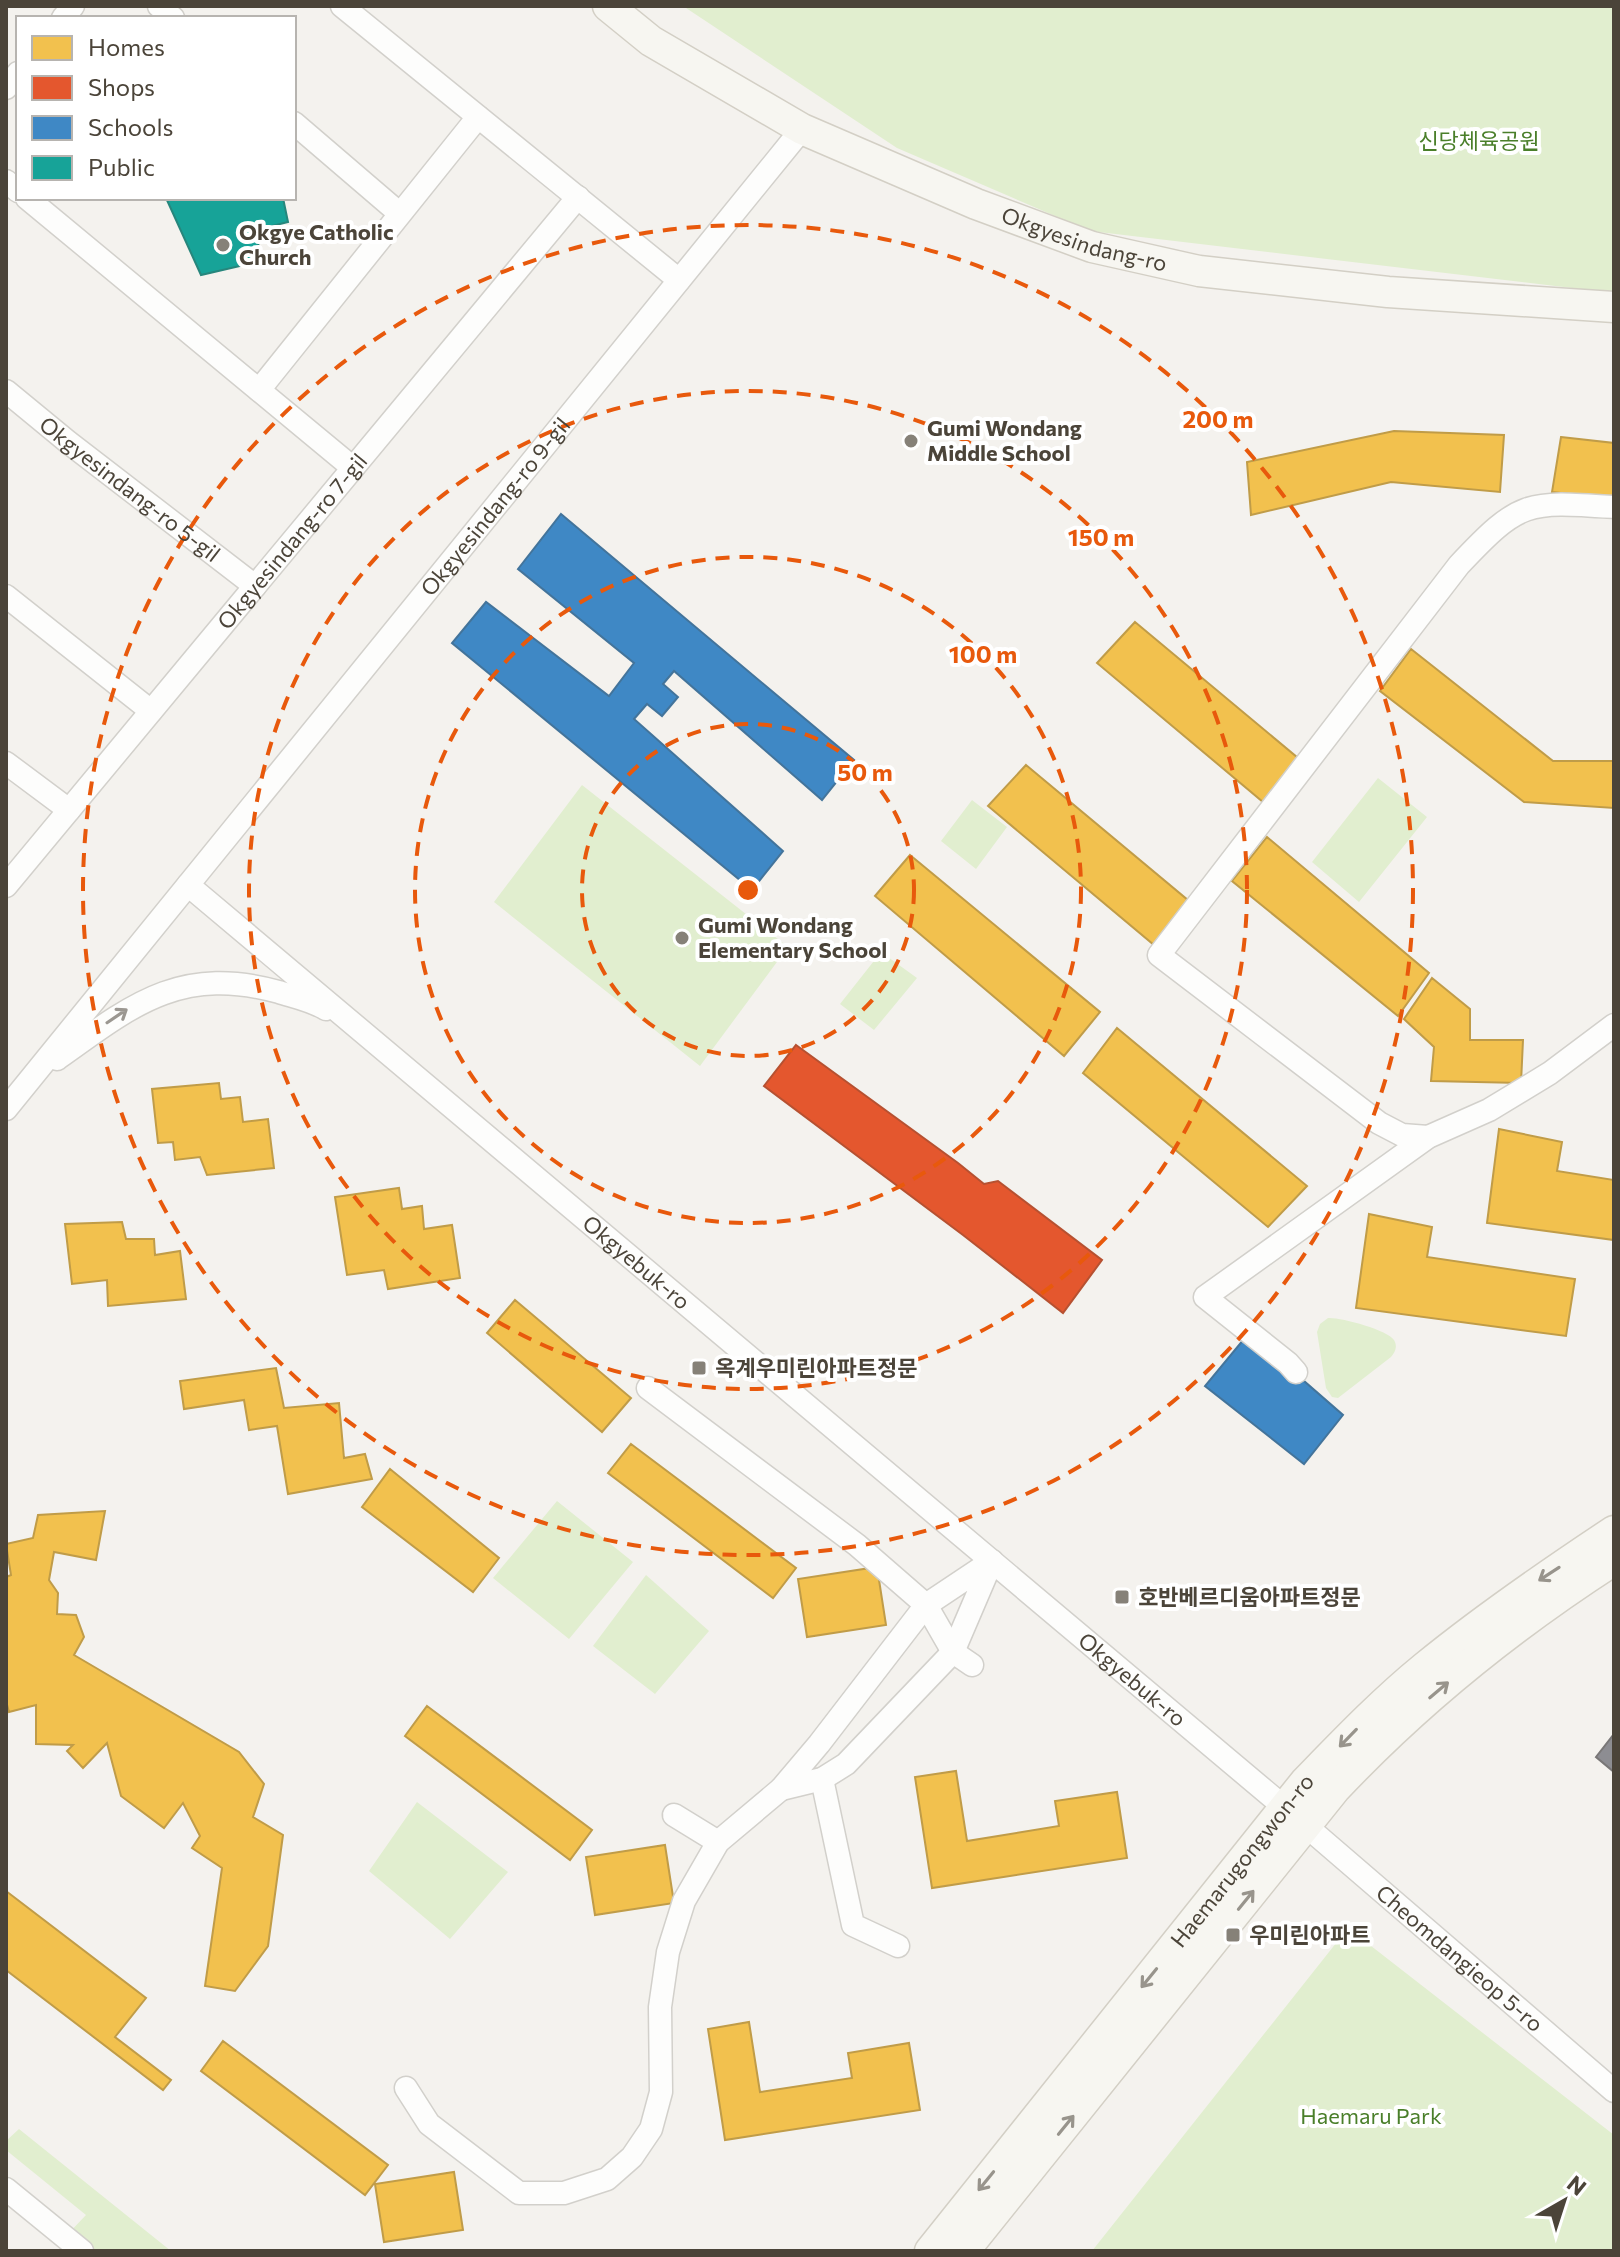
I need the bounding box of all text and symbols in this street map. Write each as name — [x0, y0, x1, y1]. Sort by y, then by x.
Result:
legend — [16, 16, 296, 200]
text: Homes — [88, 32, 165, 61]
text: Shops — [88, 72, 155, 101]
text: Schools — [88, 112, 173, 141]
park label: 신당체육공원 — [1418, 127, 1540, 154]
text: Public — [88, 152, 155, 181]
street label: Okgyesindang-ro — [998, 201, 1170, 276]
place label: Okgye Catholic Church — [239, 218, 394, 270]
marker: Okgye Catholic Church — [214, 236, 232, 254]
text: 200 m — [1183, 404, 1253, 433]
street label: Okgyesindang-ro 5-gil — [34, 410, 226, 567]
street label: Okgyesindang-ro 9-gil — [414, 412, 575, 601]
place label: Gumi Wondang Middle School — [927, 414, 1082, 466]
marker: Gumi Wondang Middle School — [902, 432, 920, 450]
street label: Okgyesindang-ro 7-gil — [211, 448, 373, 634]
text: 150 m — [1068, 522, 1134, 551]
text: 100 m — [949, 639, 1017, 668]
text: 50 m — [837, 757, 893, 786]
centre of rings — [734, 876, 762, 904]
place label: Gumi Wondang Elementary School — [698, 911, 887, 963]
marker: Gumi Wondang Elementary School — [673, 929, 691, 947]
one-way arrow — [105, 1008, 127, 1024]
street label: Okgyebuk-ro — [578, 1209, 696, 1315]
place label: 옥계우미린아파트정문 — [715, 1354, 917, 1381]
marker: 옥계우미린아파트정문 — [690, 1359, 708, 1377]
one-way arrow — [1538, 1565, 1560, 1582]
place label: 호반베르디움아파트정문 — [1138, 1583, 1361, 1610]
marker: 호반베르디움아파트정문 — [1113, 1588, 1131, 1606]
street label: Okgyebuk-ro — [1073, 1626, 1192, 1732]
one-way arrow — [1428, 1681, 1448, 1699]
one-way arrow — [1339, 1728, 1358, 1747]
street label: Haemarugongwon-ro — [1164, 1767, 1319, 1952]
street label: Cheomdangieop 5-ro — [1371, 1879, 1549, 2037]
one-way arrow — [1237, 1890, 1254, 1911]
place label: 우미린아파트 — [1249, 1921, 1370, 1948]
marker: 우미린아파트 — [1224, 1926, 1242, 1944]
one-way arrow — [1140, 1967, 1158, 1988]
park label: Haemaru Park — [1300, 2102, 1442, 2129]
one-way arrow — [1056, 2114, 1074, 2135]
north arrow — [1524, 2161, 1604, 2241]
text: N — [1562, 2169, 1592, 2201]
one-way arrow — [978, 2170, 995, 2191]

